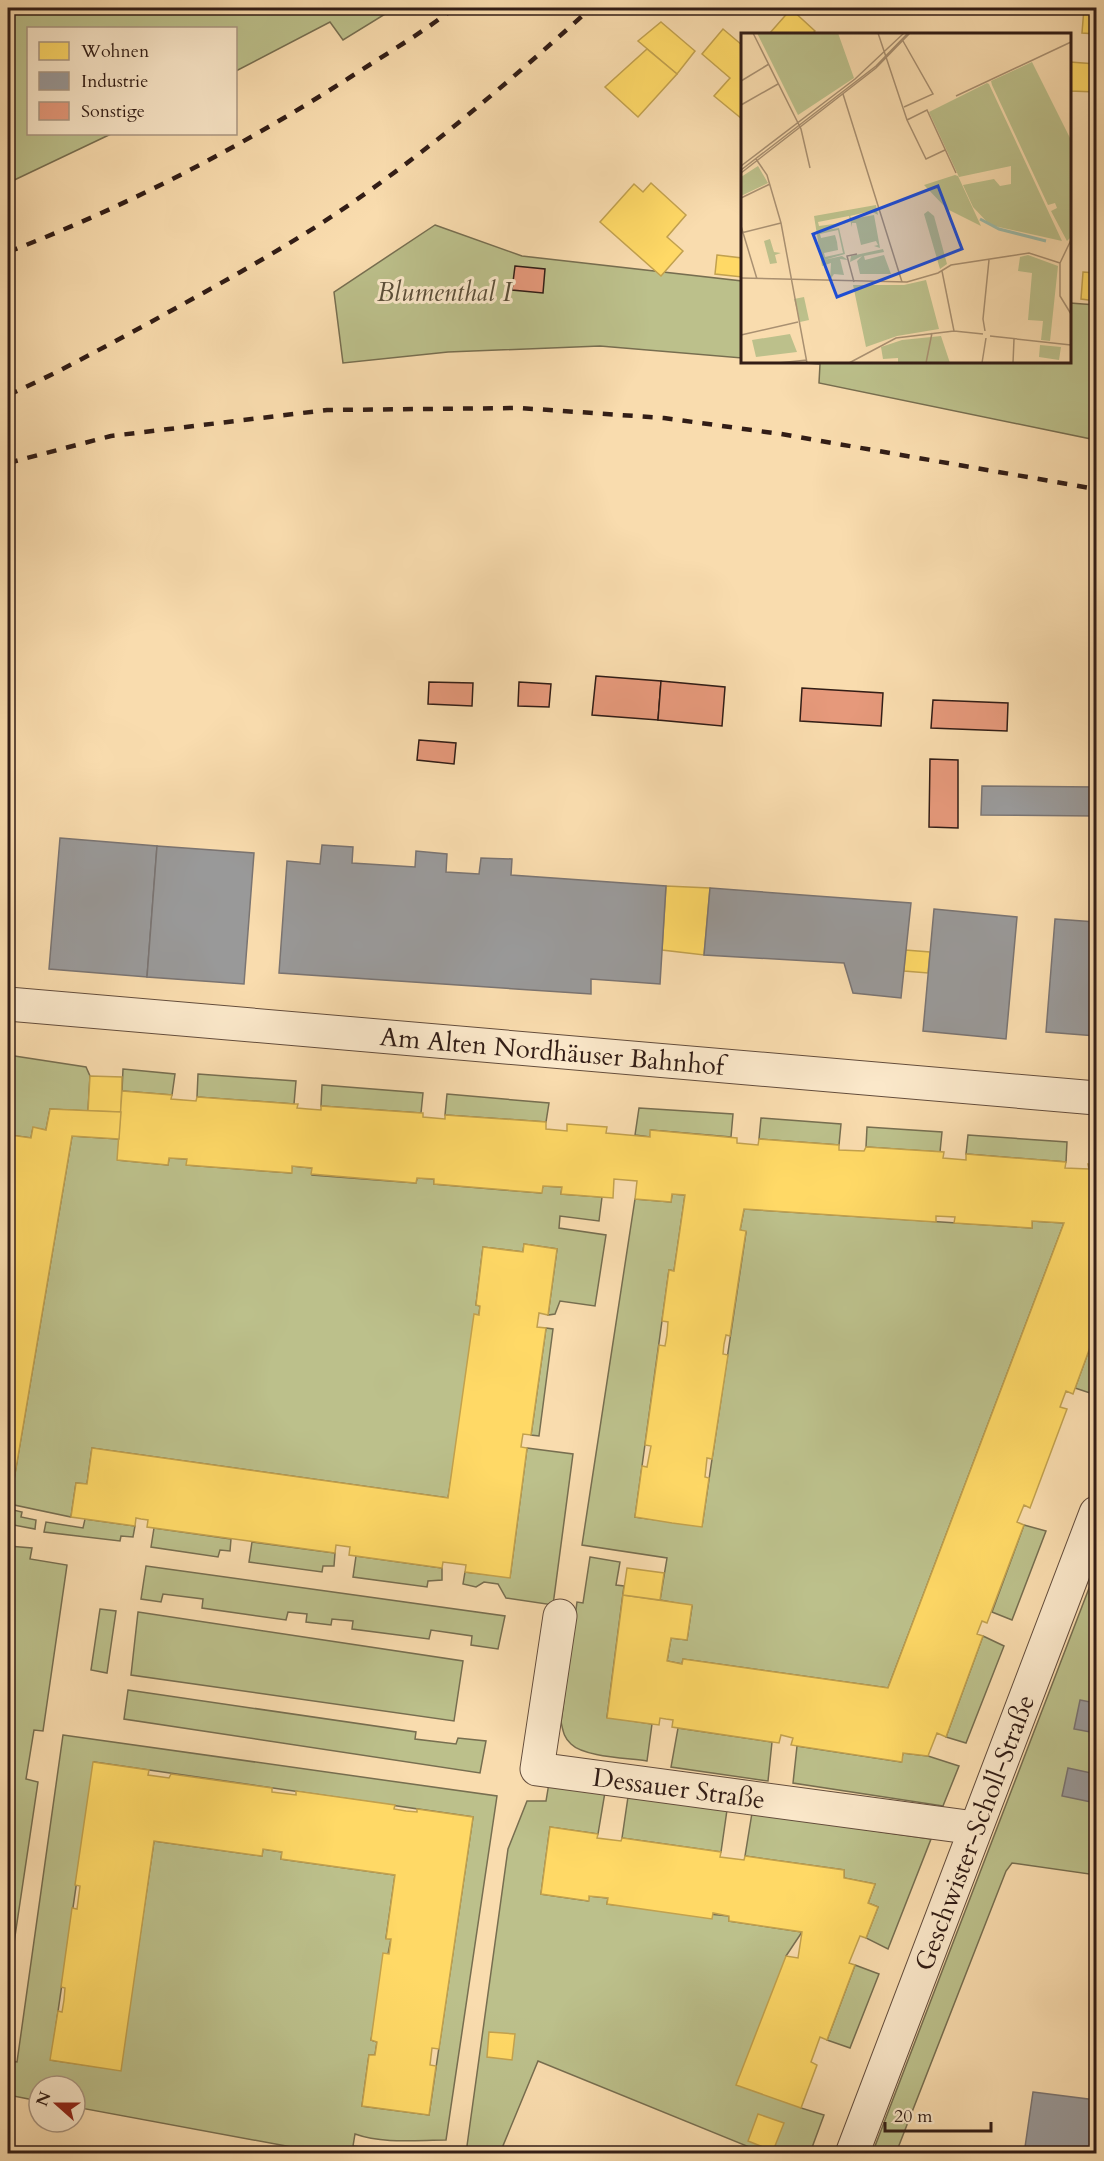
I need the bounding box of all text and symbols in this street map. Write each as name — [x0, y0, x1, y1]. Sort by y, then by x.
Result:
legend — [27, 27, 237, 135]
inset map — [741, 33, 1071, 363]
text: Wohnen — [80, 39, 150, 64]
text: Industrie — [81, 69, 148, 94]
text: Sonstige — [81, 99, 145, 124]
park label: Blumenthal I — [377, 275, 513, 310]
street label: Am Alten Nordhäuser Bahnhof — [378, 1019, 729, 1084]
street label: Geschwister-Scholl-Straße — [906, 1690, 1043, 1976]
street label: Dessauer Straße — [591, 1760, 767, 1818]
north arrow — [27, 2074, 87, 2134]
text: N — [31, 2088, 57, 2109]
scale bar — [885, 2095, 992, 2133]
text: 20 m — [894, 2104, 933, 2129]

